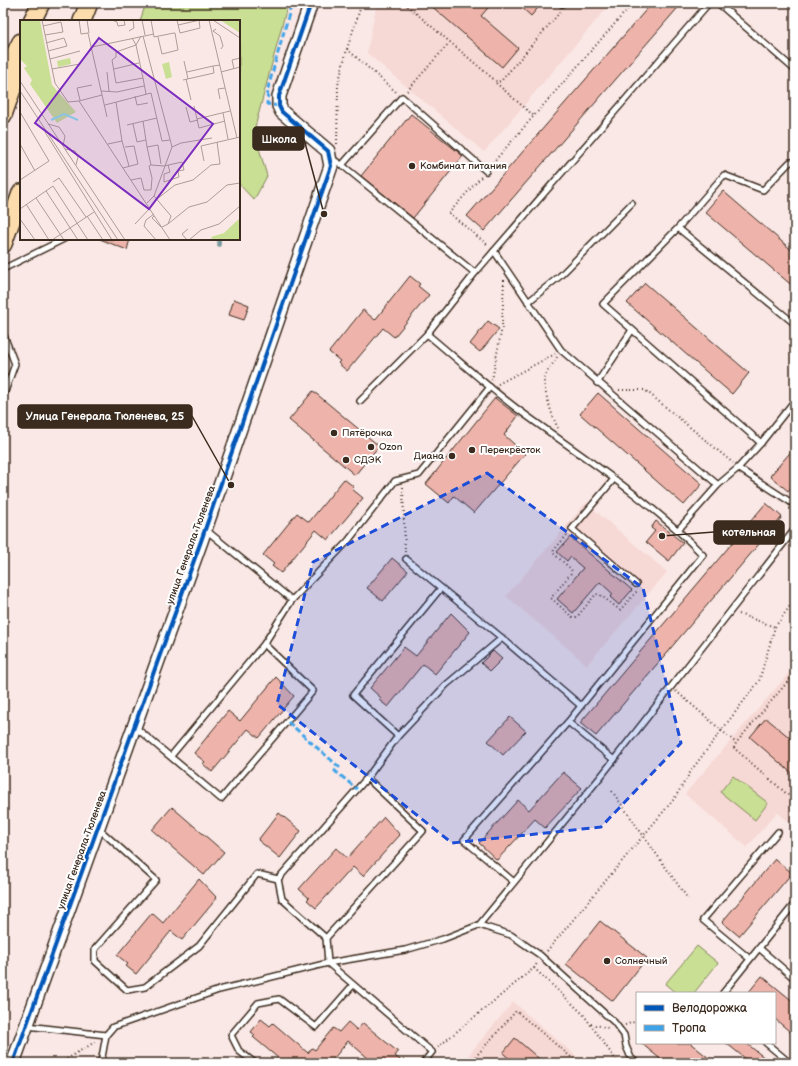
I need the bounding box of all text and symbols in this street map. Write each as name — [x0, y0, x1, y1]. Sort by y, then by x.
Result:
inset map — [20, 20, 240, 240]
callout: Школа — [253, 127, 304, 150]
text: Школа — [261, 133, 297, 146]
place label: Комбинат питания — [420, 160, 507, 172]
marker: Комбинат питания — [407, 161, 417, 171]
callout: Улица Генерала Тюленева, 25 — [18, 405, 192, 428]
text: Улица Генерала Тюленева, 25 — [26, 410, 185, 423]
place label: Пятёрочка — [342, 427, 392, 439]
marker: Пятёрочка — [329, 428, 339, 438]
place label: Ozon — [379, 441, 403, 453]
marker: Ozon — [366, 442, 376, 452]
place label: Перекрёсток — [480, 444, 541, 456]
marker: Перекрёсток — [467, 445, 477, 455]
place label: Диана — [414, 450, 444, 462]
marker: Диана — [447, 451, 457, 461]
place label: СДЭК — [354, 454, 382, 466]
marker: СДЭК — [341, 455, 351, 465]
street label: улица Генерала Тюленева — [164, 484, 218, 606]
callout: котельная — [714, 521, 784, 544]
text: котельная — [722, 526, 776, 539]
street label: улица Генерала Тюленева — [55, 789, 109, 911]
place label: Солнечный — [615, 955, 668, 967]
marker: Солнечный — [602, 956, 612, 966]
legend — [636, 992, 776, 1044]
text: Велодорожка — [672, 1001, 747, 1016]
text: Тропа — [672, 1021, 706, 1036]

